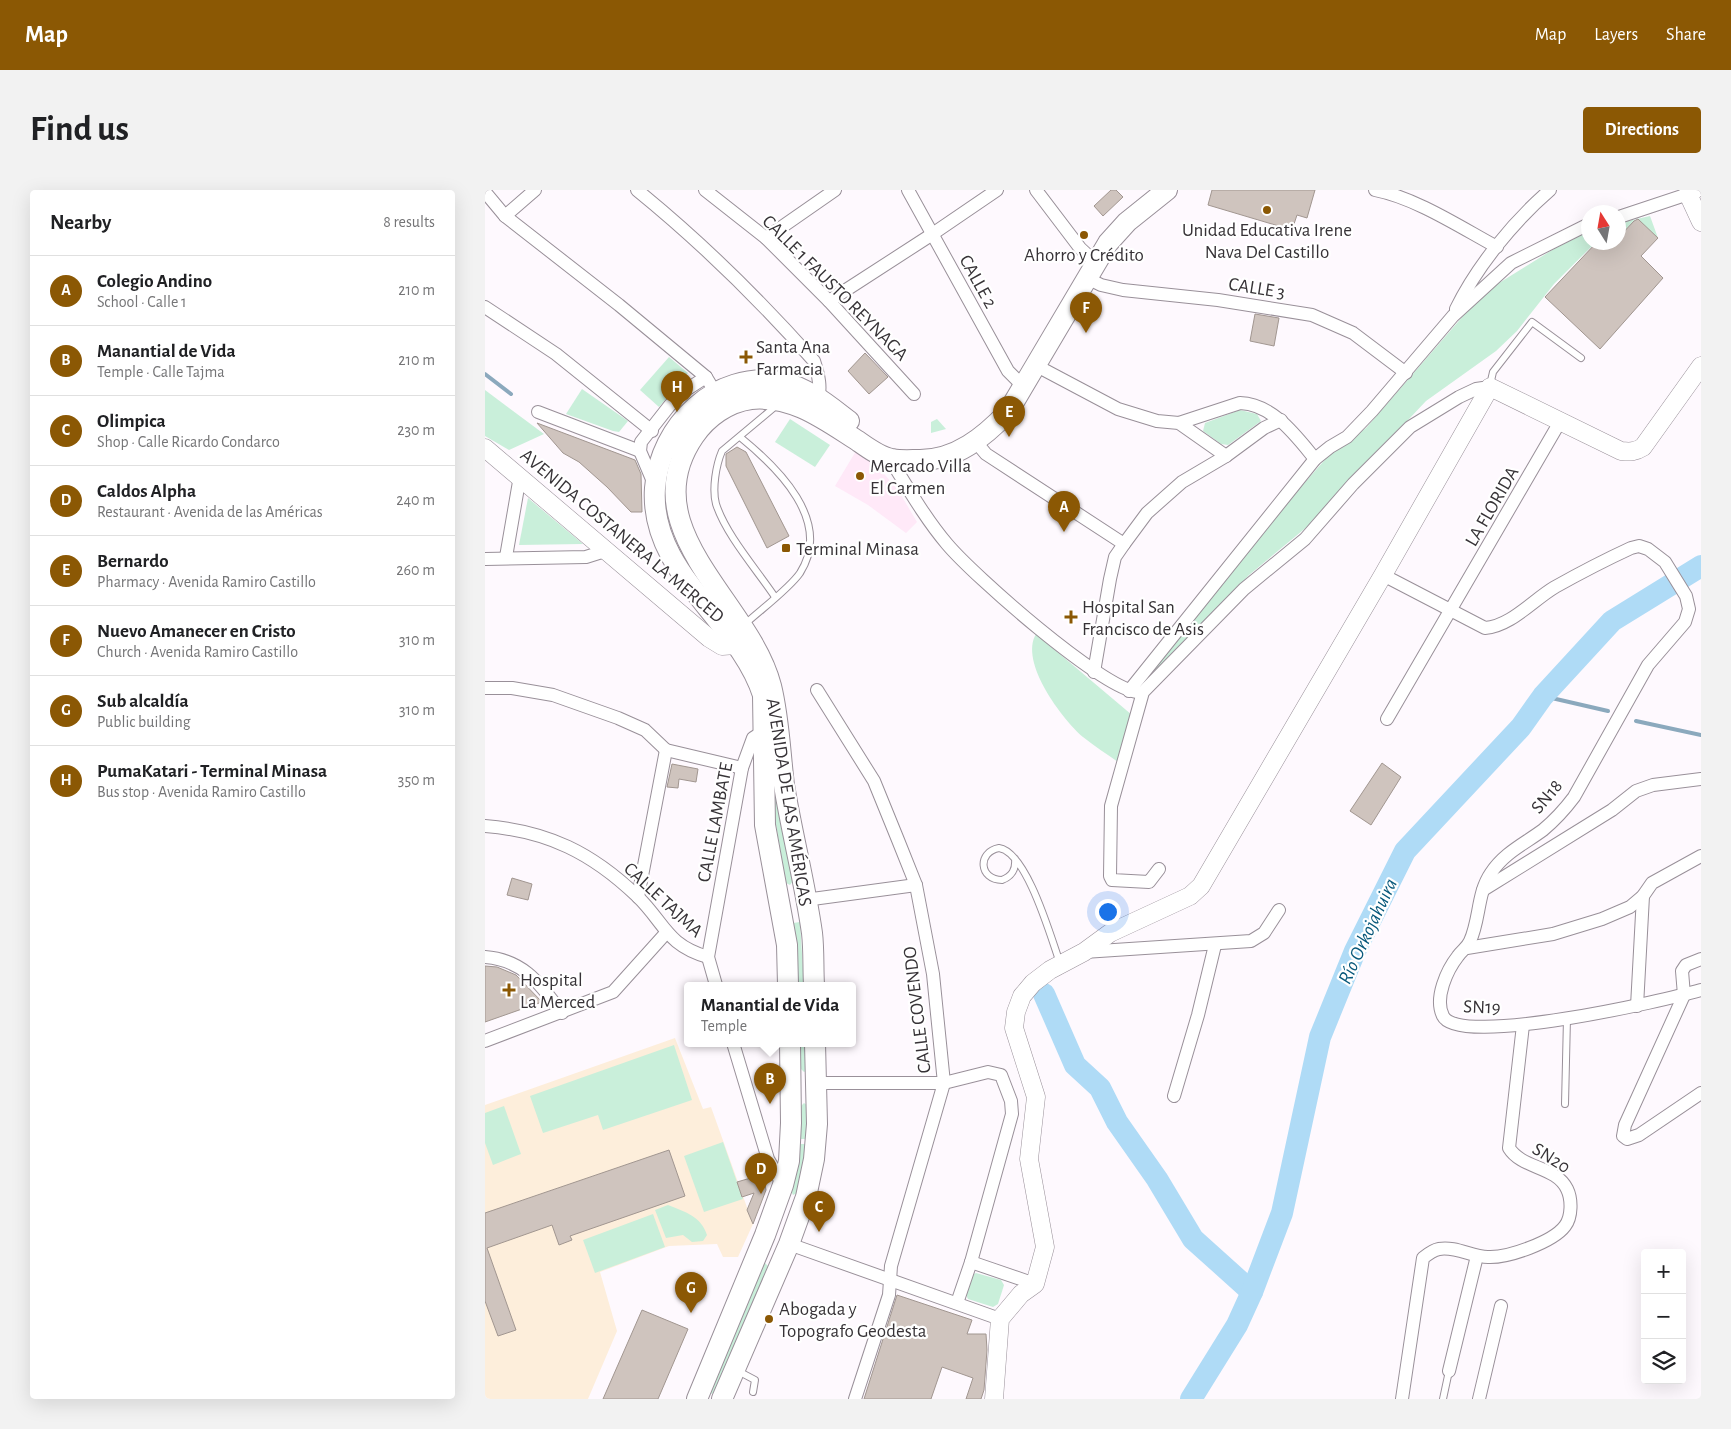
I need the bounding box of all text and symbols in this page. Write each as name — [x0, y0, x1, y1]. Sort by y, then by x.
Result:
text: Map — [25, 23, 68, 47]
text: Map — [1535, 26, 1566, 44]
text: Layers — [1594, 26, 1638, 44]
text: Share — [1666, 26, 1706, 44]
button: Directions — [1583, 107, 1701, 153]
text: Find us — [30, 112, 129, 147]
marker: Unidad Educativa Irene Nava Del Castillo — [1261, 204, 1273, 216]
north arrow — [1581, 205, 1626, 250]
text: Nearby — [50, 212, 111, 233]
street label: CALLE 1 FAUSTO REYNAGA — [758, 212, 911, 365]
text: 8 results — [383, 214, 435, 230]
place label: Unidad Educativa Irene Nava Del Castillo — [1182, 221, 1352, 262]
marker: Ahorro y Crédito — [1078, 229, 1090, 241]
place label: Ahorro y Crédito — [1024, 246, 1144, 265]
street label: CALLE 2 — [955, 252, 1000, 312]
text: Colegio Andino — [97, 272, 212, 291]
street label: CALLE 3 — [1227, 275, 1286, 302]
text: A — [61, 282, 71, 298]
text: 210 m — [398, 282, 435, 298]
pin: F — [1070, 292, 1102, 333]
text: School · Calle 1 — [97, 294, 186, 310]
place label: Santa Ana Farmacia — [756, 338, 831, 379]
text: Manantial de Vida — [97, 342, 236, 361]
marker: Santa Ana Farmacia — [740, 351, 752, 363]
text: B — [61, 352, 71, 368]
text: 210 m — [398, 352, 435, 368]
text: Temple · Calle Tajma — [97, 364, 225, 380]
pin: H — [661, 371, 693, 412]
pin: E — [993, 396, 1025, 437]
text: Olimpica — [97, 412, 166, 431]
text: C — [62, 422, 70, 438]
text: 230 m — [397, 422, 435, 438]
text: Shop · Calle Ricardo Condarco — [97, 434, 280, 450]
street label: AVENIDA COSTANERA LA MERCED — [517, 446, 727, 627]
place label: Mercado Villa El Carmen — [870, 457, 971, 498]
street label: LA FLORIDA — [1462, 464, 1523, 550]
marker: Mercado Villa El Carmen — [854, 470, 866, 482]
text: Caldos Alpha — [97, 482, 196, 501]
pin: A — [1048, 491, 1080, 532]
text: D — [61, 492, 71, 508]
text: 240 m — [396, 492, 435, 508]
text: Restaurant · Avenida de las Américas — [97, 504, 323, 520]
place label: Terminal Minasa — [796, 540, 919, 559]
marker: Terminal Minasa — [780, 542, 792, 554]
text: Bernardo — [97, 552, 169, 571]
text: E — [62, 562, 70, 578]
text: 260 m — [396, 562, 435, 578]
text: Pharmacy · Avenida Ramiro Castillo — [97, 574, 316, 590]
place label: Hospital San Francisco de Asis — [1082, 598, 1204, 639]
marker: Hospital San Francisco de Asis — [1064, 610, 1078, 624]
text: Nuevo Amanecer en Cristo — [97, 622, 296, 641]
text: F — [62, 632, 70, 648]
text: 310 m — [399, 632, 435, 648]
text: Church · Avenida Ramiro Castillo — [97, 644, 298, 660]
text: Sub alcaldía — [97, 692, 189, 711]
street label: AVENIDA DE LAS AMÉRICAS — [763, 696, 816, 908]
text: G — [61, 702, 71, 718]
text: 310 m — [399, 702, 435, 718]
text: Public building — [97, 714, 191, 730]
street label: CALLE LAMBATE — [695, 761, 736, 884]
text: PumaKatari - Terminal Minasa — [97, 762, 327, 781]
text: H — [60, 772, 72, 788]
text: 350 m — [398, 772, 435, 788]
street label: SN18 — [1528, 776, 1566, 817]
text: Bus stop · Avenida Ramiro Castillo — [97, 784, 306, 800]
street label: CALLE TAJMA — [620, 859, 706, 941]
water label: Río Orkojahuira — [1335, 876, 1401, 987]
your location — [1095, 899, 1121, 925]
street label: CALLE COVENDO — [900, 945, 935, 1074]
place label: Hospital La Merced — [520, 971, 595, 1012]
popup — [684, 982, 856, 1047]
marker: Hospital La Merced — [502, 983, 516, 997]
text: Manantial de Vida — [701, 996, 839, 1015]
street label: SN19 — [1463, 997, 1501, 1018]
text: Temple — [701, 1018, 747, 1034]
pin: B — [754, 1063, 786, 1104]
street label: SN20 — [1529, 1139, 1573, 1177]
pin: D — [745, 1153, 777, 1194]
pin: C — [803, 1191, 835, 1232]
map controls — [1641, 1249, 1686, 1384]
button: + — [1641, 1249, 1686, 1294]
pin: G — [675, 1272, 707, 1313]
button: − — [1641, 1294, 1686, 1339]
place label: Abogada y Topografo Geodesta — [779, 1300, 927, 1341]
marker: Abogada y Topografo Geodesta — [763, 1313, 775, 1325]
button: layers — [1641, 1339, 1686, 1384]

